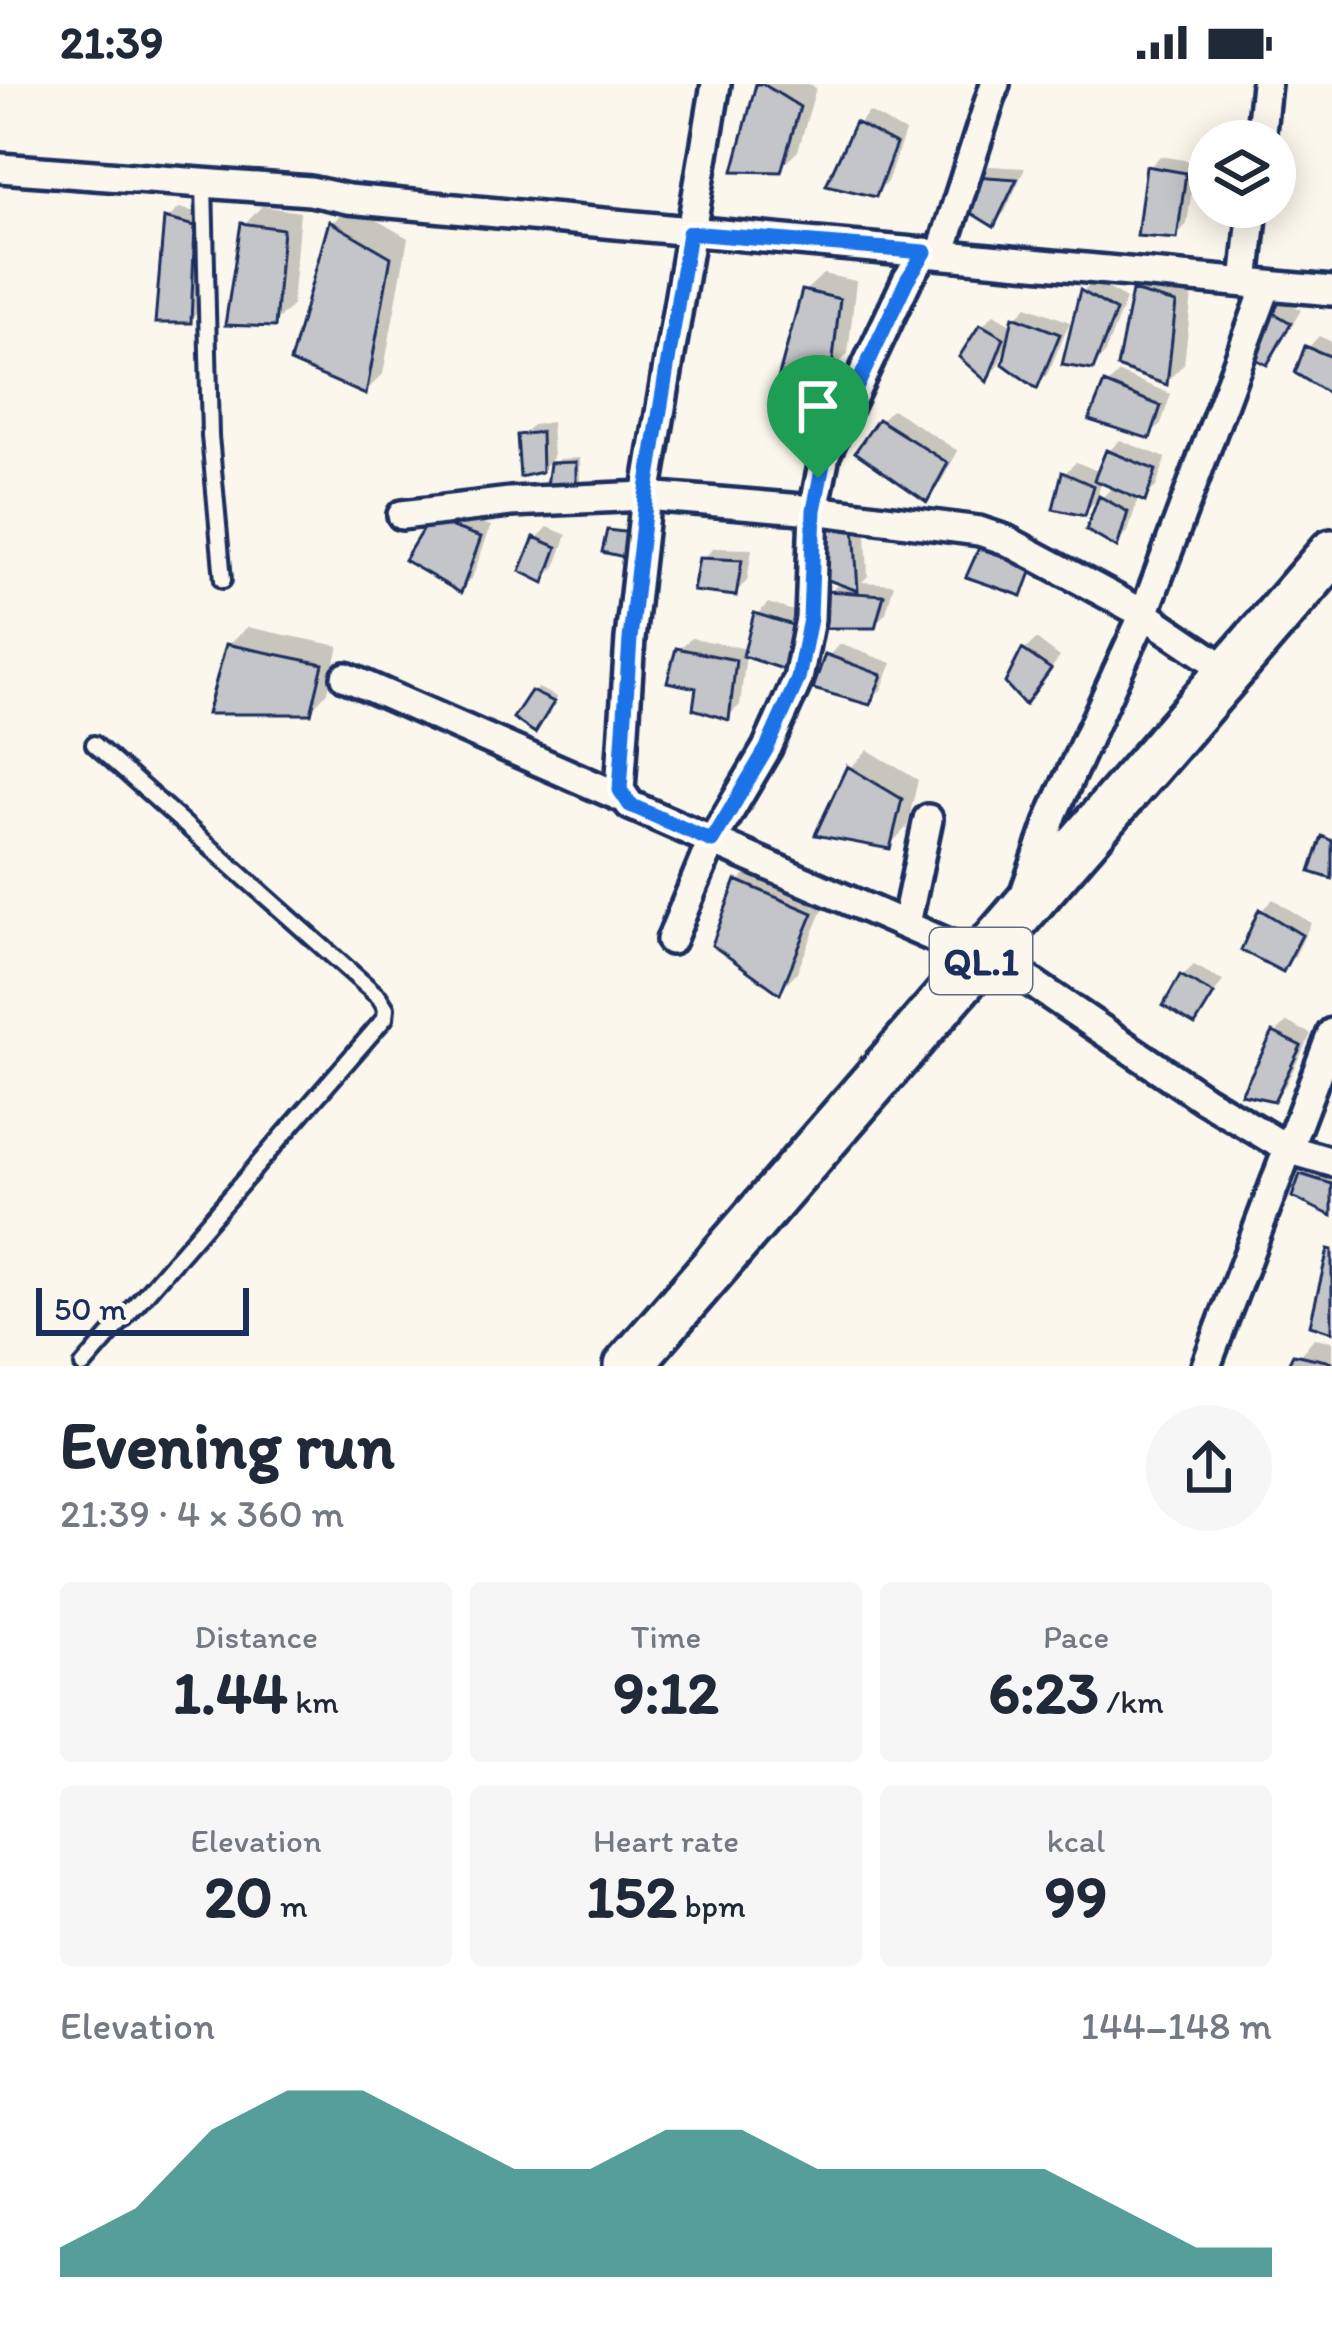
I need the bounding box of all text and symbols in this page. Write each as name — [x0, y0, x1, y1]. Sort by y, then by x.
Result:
text: 21:39 — [60, 15, 164, 69]
map controls — [1188, 120, 1296, 228]
button: layers — [1188, 120, 1296, 228]
pin — [767, 355, 869, 478]
icon: arrive — [785, 373, 851, 439]
road number: QL.1 — [930, 928, 1032, 994]
scale bar — [36, 1282, 249, 1335]
text: 50 m — [54, 1289, 127, 1328]
text: Evening run — [60, 1405, 395, 1485]
button: share — [1146, 1405, 1272, 1531]
text: 21:39 · 4 × 360 m — [60, 1490, 344, 1537]
text: Distance — [194, 1617, 318, 1656]
text: Time — [631, 1617, 701, 1656]
text: Pace — [1043, 1617, 1109, 1656]
text: 1.44 — [173, 1656, 288, 1728]
text: 9:12 — [613, 1656, 719, 1728]
text: 6:23 — [988, 1656, 1099, 1728]
text: km — [288, 1682, 339, 1721]
text: /km — [1099, 1682, 1164, 1721]
text: Elevation — [190, 1821, 322, 1860]
text: Heart rate — [593, 1821, 739, 1860]
text: kcal — [1047, 1821, 1105, 1860]
text: 20 — [204, 1860, 273, 1932]
text: 152 — [586, 1860, 677, 1932]
text: 99 — [1045, 1860, 1107, 1932]
text: m — [273, 1886, 308, 1925]
text: bpm — [677, 1886, 746, 1925]
text: Elevation — [60, 2002, 215, 2049]
text: 144–148 m — [1081, 2002, 1272, 2049]

